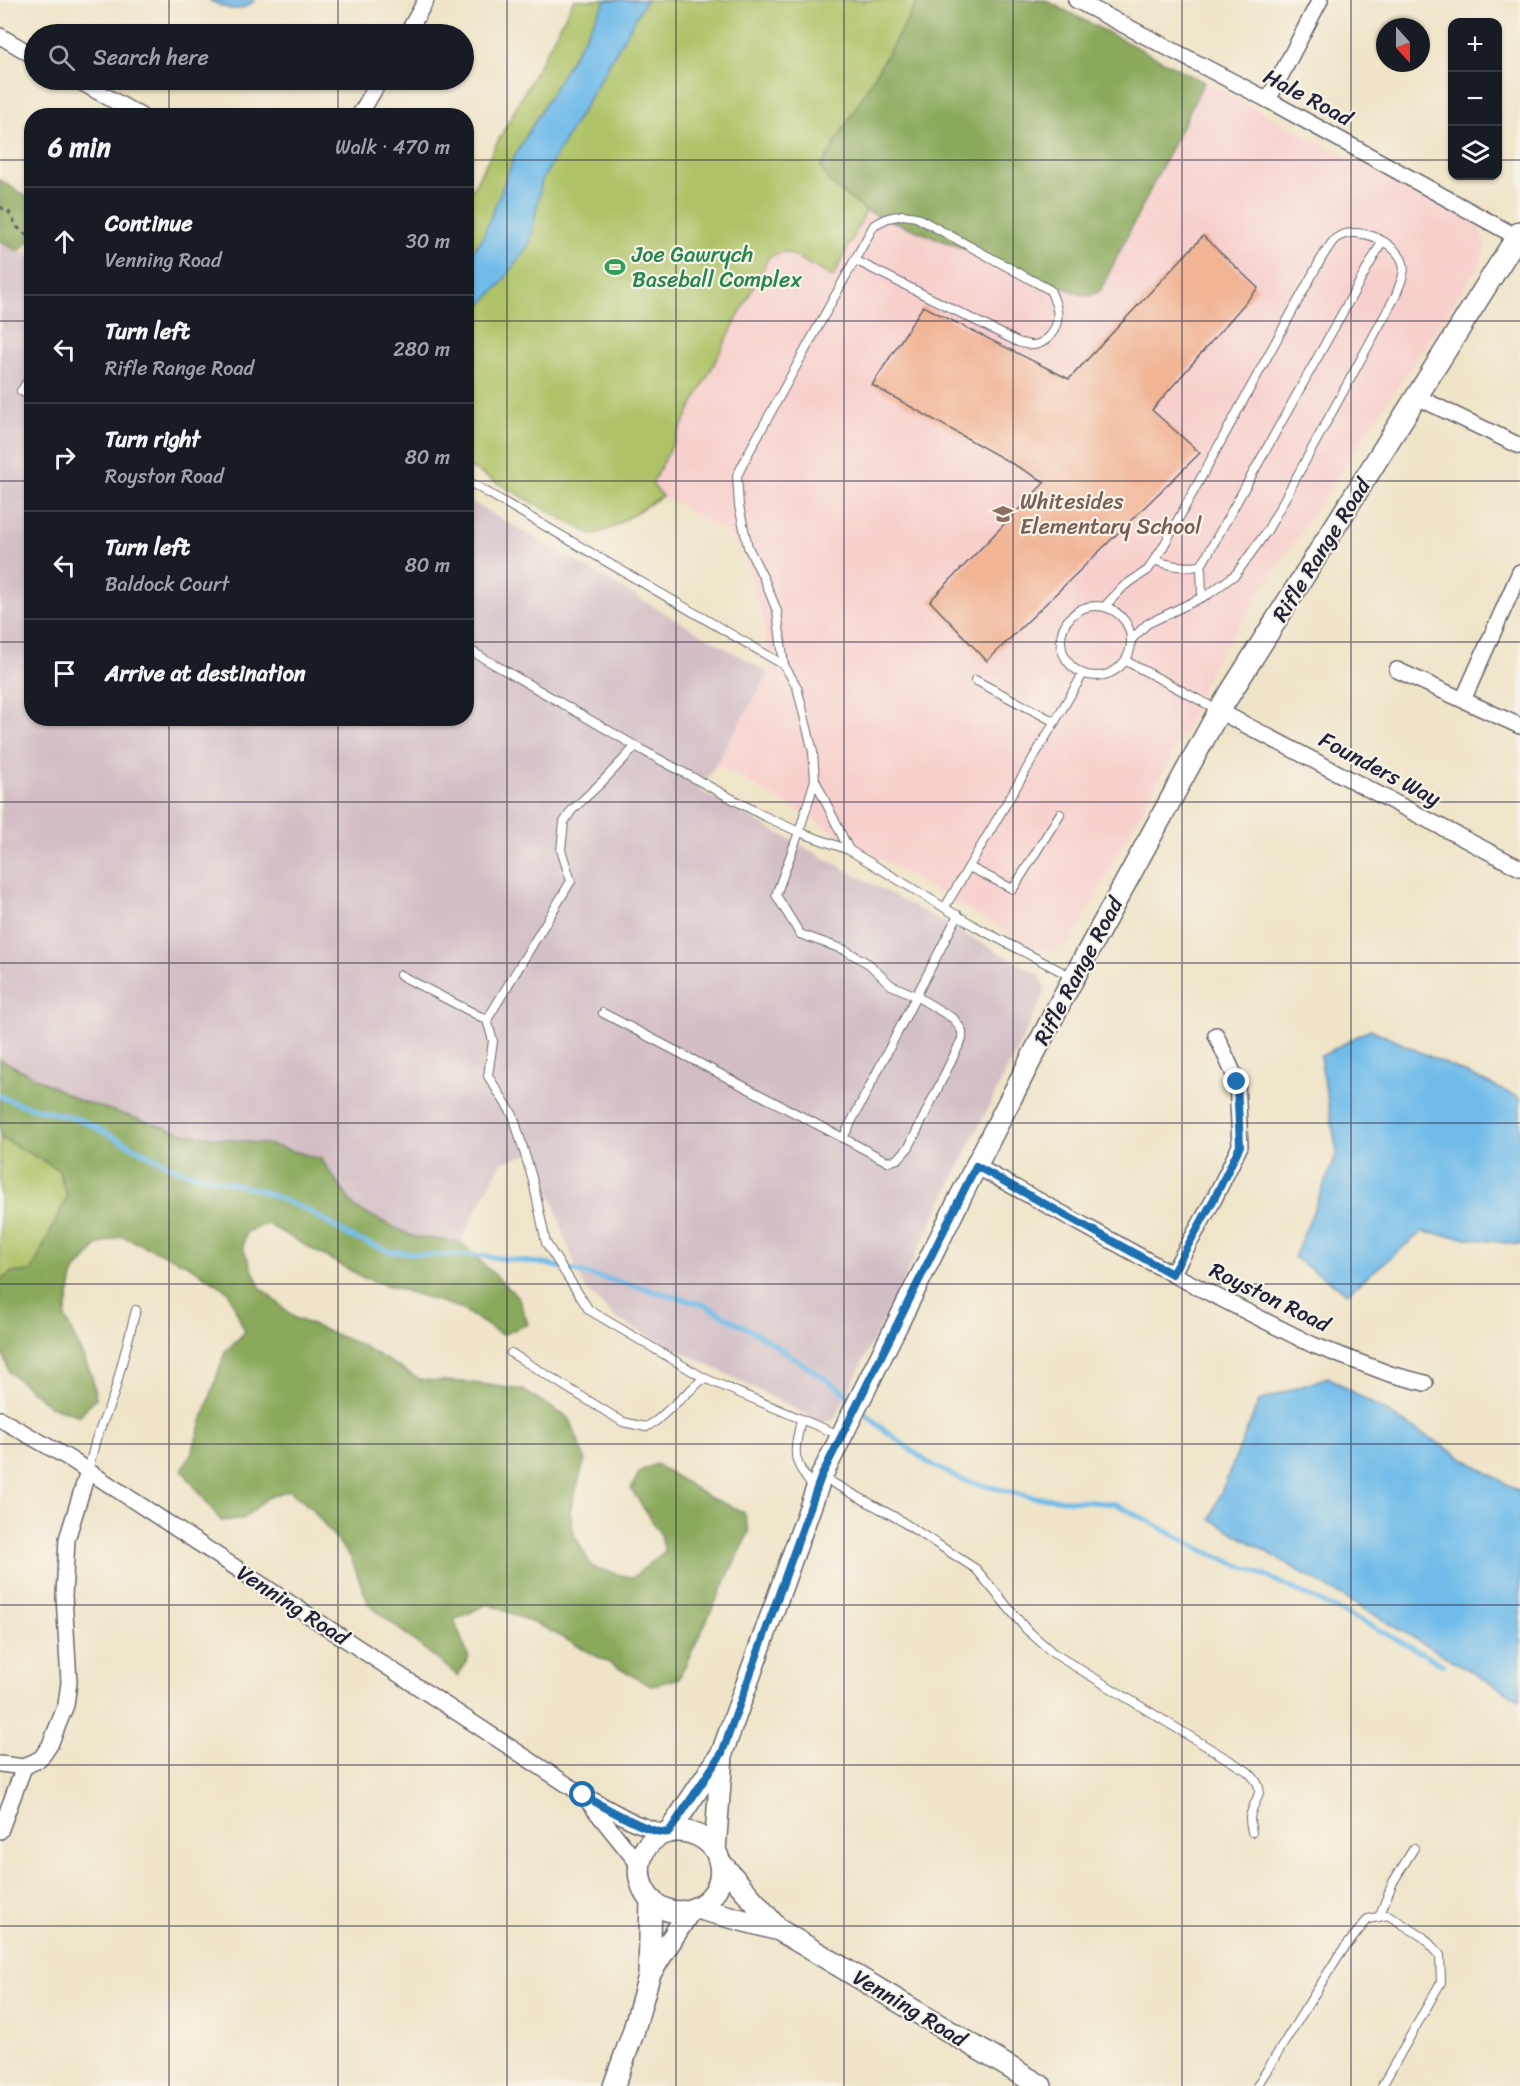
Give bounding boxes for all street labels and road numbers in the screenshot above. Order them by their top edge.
street label: Hale Road [1256,57,1361,138]
street label: Rifle Range Road [1261,469,1382,630]
street label: Founders Way [1312,720,1449,818]
street label: Rifle Range Road [1022,888,1134,1053]
street label: Royston Road [1203,1251,1338,1344]
street label: Venning Road [229,1554,359,1657]
street label: Venning Road [845,1958,976,2058]

